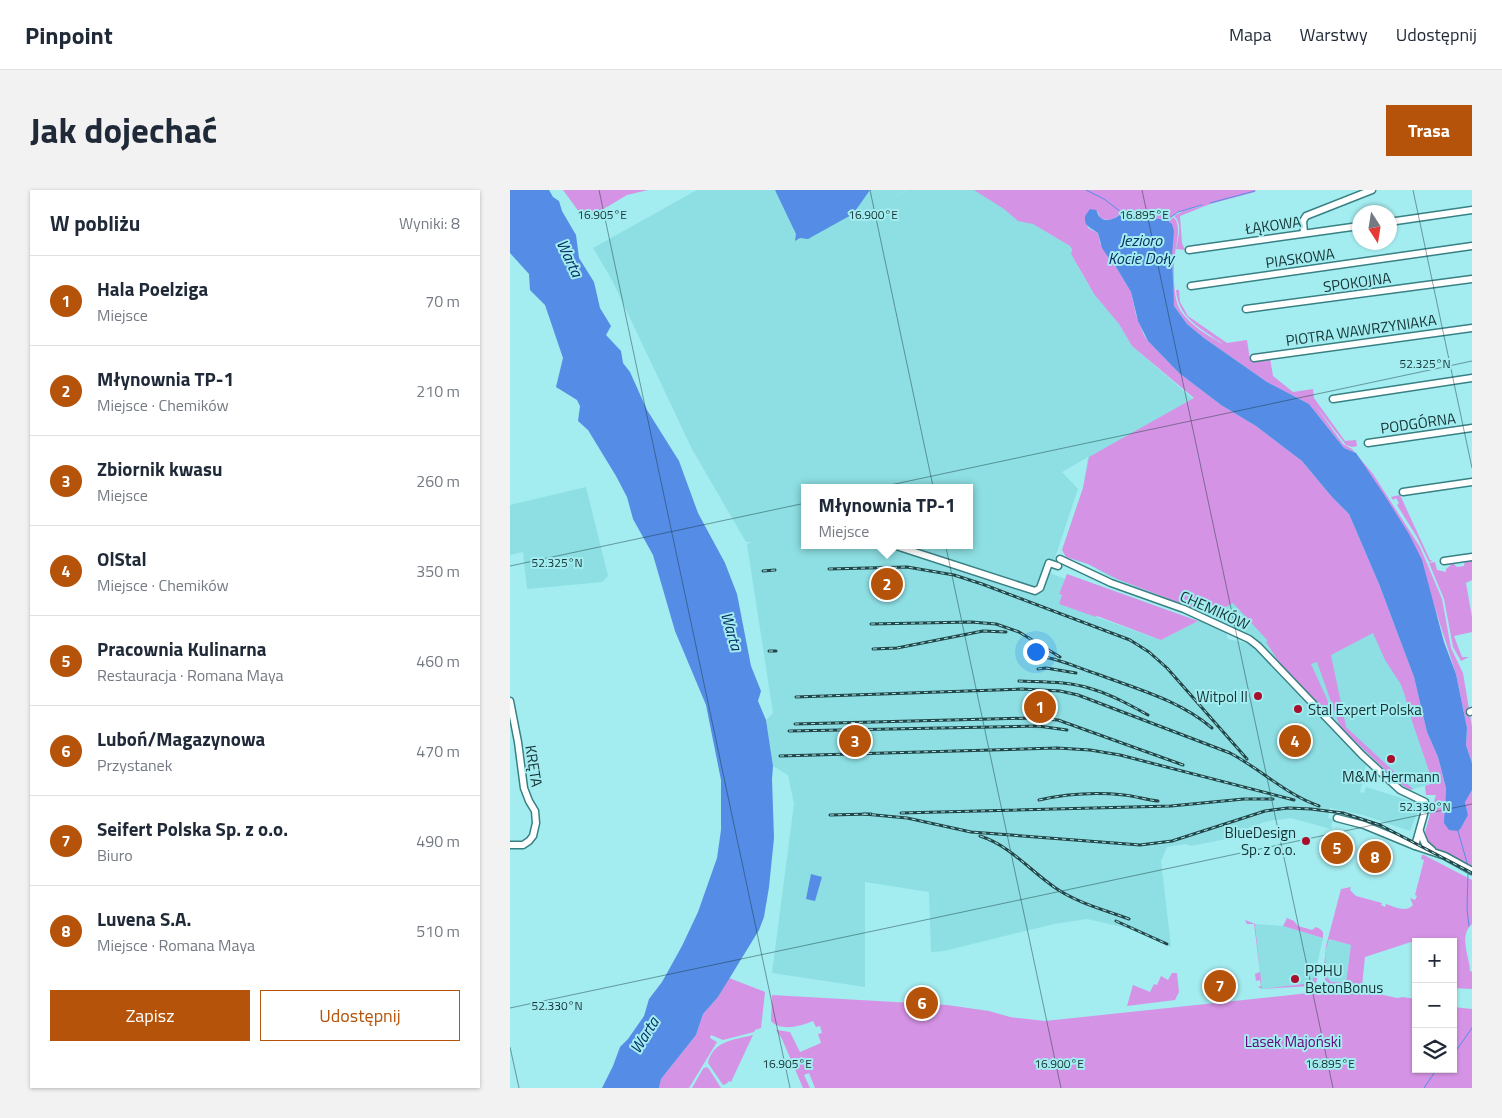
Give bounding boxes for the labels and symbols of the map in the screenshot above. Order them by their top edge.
text: 16.905°E [577,205,627,224]
text: 16.900°E [848,205,898,224]
text: 16.895°E [1119,205,1169,224]
north arrow [1352,205,1397,250]
street label: ŁĄKOWA [1243,210,1302,240]
water label: Jezioro Kocie Doły [1108,228,1176,270]
water label: Warta [551,235,590,282]
street label: PIASKOWA [1264,242,1336,274]
street label: SPOKOJNA [1322,266,1392,298]
street label: PIOTRA WAWRZYNIAKA [1284,308,1438,352]
text: 52.325°N [1399,354,1451,373]
street label: PODGÓRNA [1379,406,1457,440]
text: 52.325°N [531,553,583,572]
pin: 2 [871,565,903,603]
street label: CHEMIKÓW [1176,584,1254,636]
water label: Warta [715,609,749,654]
your location [1023,639,1049,665]
place label: Witpol II [1196,685,1248,708]
pin: 1 [1024,688,1056,726]
marker: Witpol II [1252,690,1264,702]
place label: Stal Expert Polska [1308,698,1422,721]
marker: Stal Expert Polska [1292,703,1304,715]
pin: 3 [839,722,871,760]
pin: 4 [1279,722,1311,760]
street label: KRĘTA [519,743,549,789]
marker: M&M Hermann [1385,753,1397,765]
place label: M&M Hermann [1342,765,1440,788]
text: 52.330°N [1399,797,1451,816]
place label: BlueDesign Sp. z o.o. [1224,821,1296,861]
pin: 5 [1321,829,1353,867]
marker: BlueDesign Sp. z o.o. [1300,835,1312,847]
pin: 8 [1359,838,1391,876]
place label: PPHU BetonBonus [1305,959,1383,999]
pin: 7 [1204,967,1236,1005]
marker: PPHU BetonBonus [1289,973,1301,985]
pin: 6 [906,984,938,1022]
text: 52.330°N [531,996,583,1015]
water label: Warta [623,1011,665,1058]
park label: Lasek Majoński [1245,1030,1341,1053]
text: 16.905°E [762,1054,812,1073]
text: 16.900°E [1034,1054,1084,1073]
text: 16.895°E [1305,1054,1355,1073]

